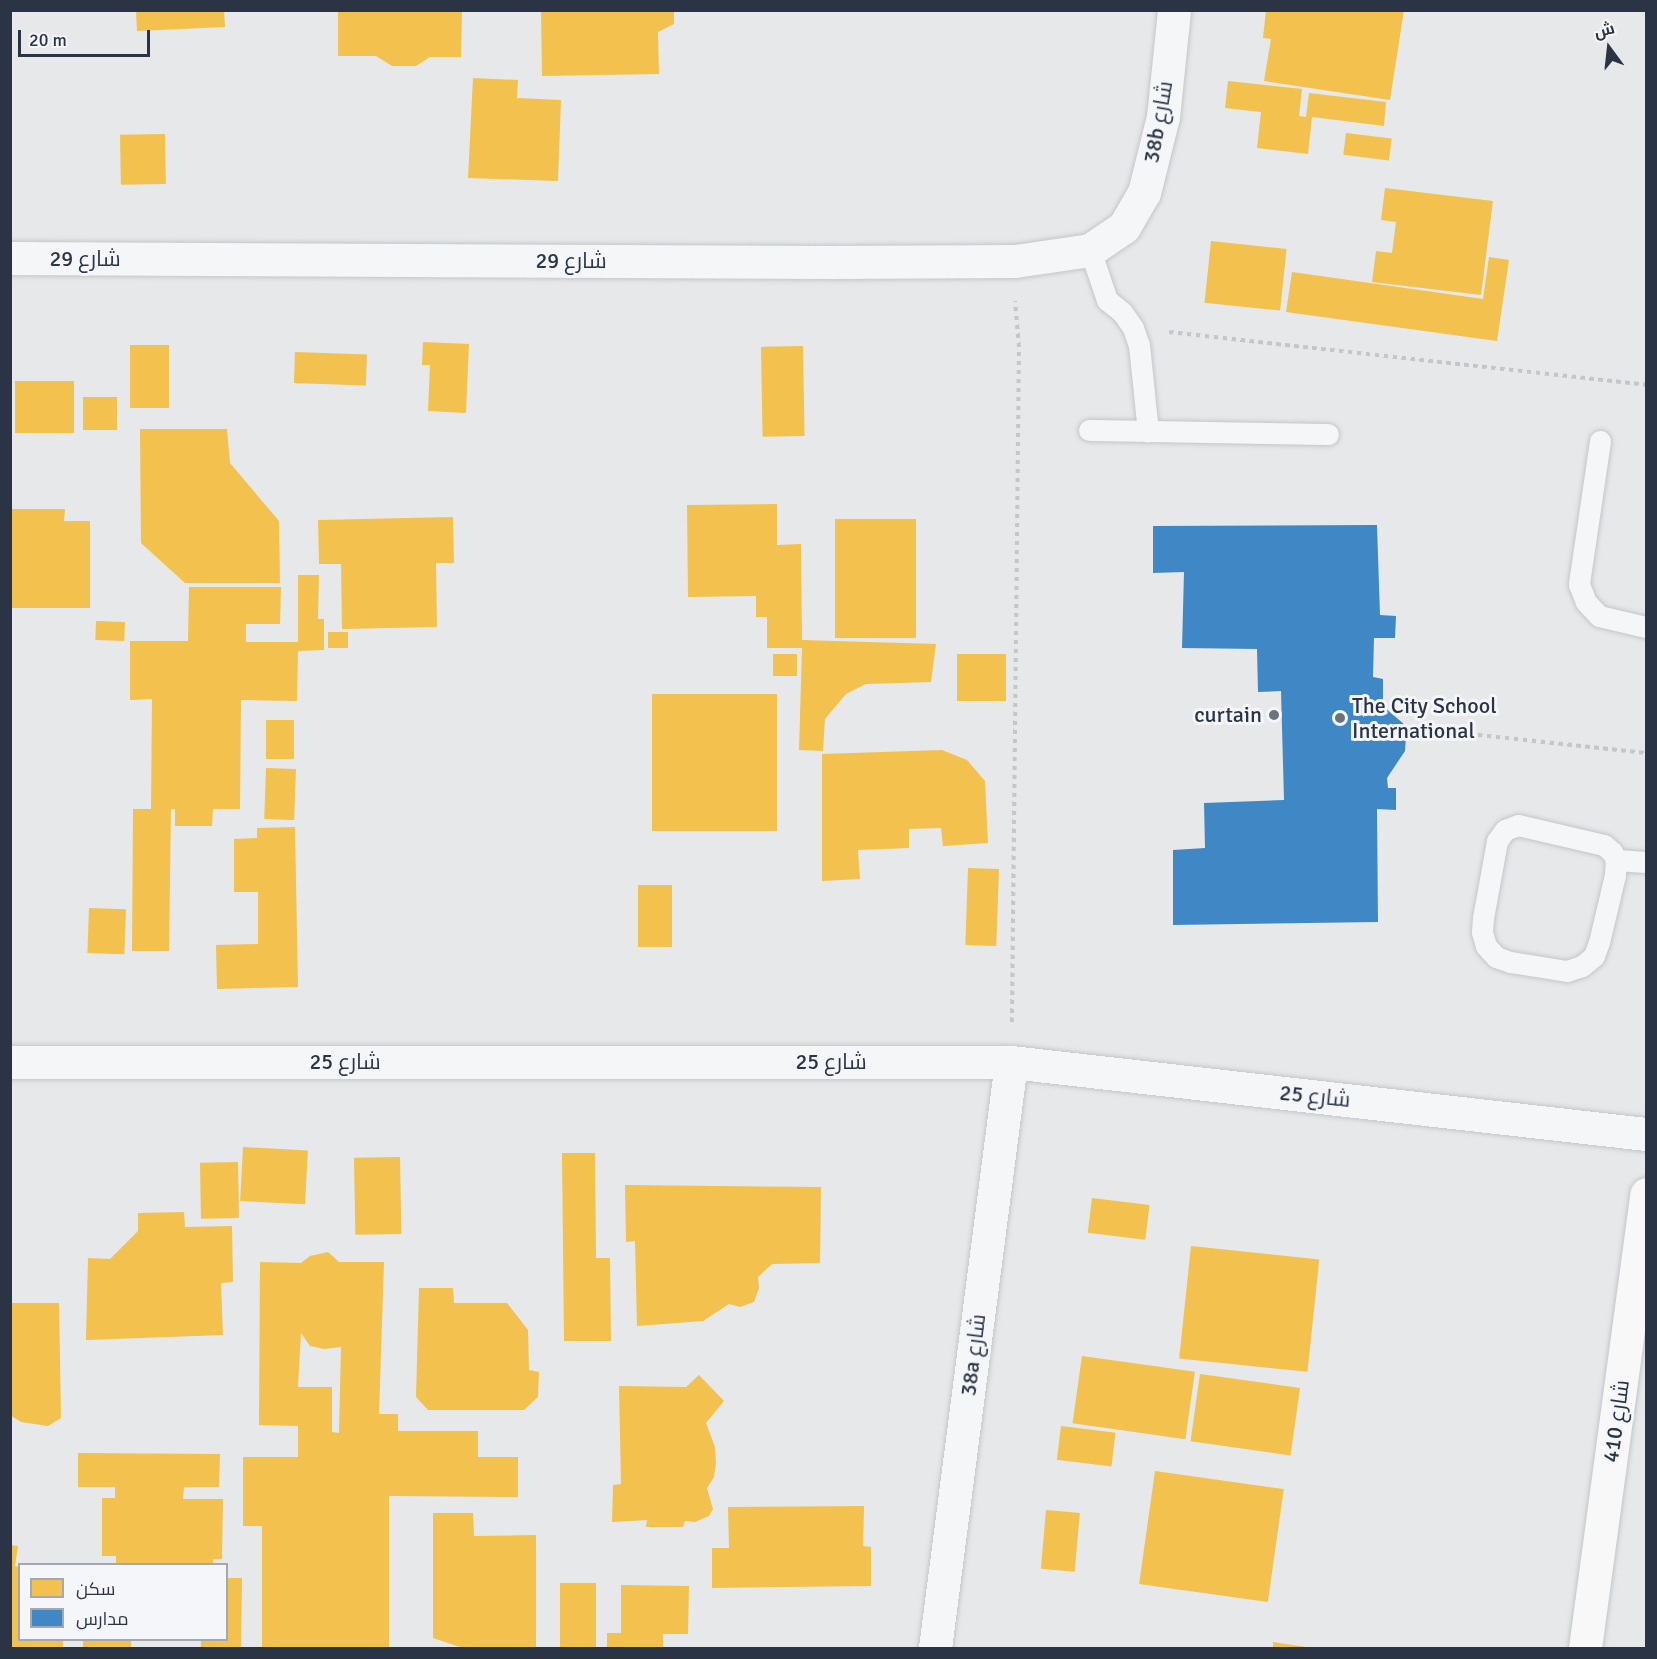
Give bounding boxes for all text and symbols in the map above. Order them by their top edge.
scale bar [21,18,153,56]
north arrow [1579,18,1639,78]
text: ش [1592,18,1617,43]
text: 20 m [29,29,67,51]
street label: 38b شارع [1138,79,1178,165]
street label: شارع 29 [49,246,121,272]
street label: شارع 29 [535,248,607,274]
place label: The City School International [1352,692,1497,744]
place label: curtain [1194,702,1262,728]
marker: curtain [1267,708,1281,722]
marker: The City School International [1333,711,1347,725]
street label: شارع 25 [309,1049,381,1075]
street label: شارع 25 [795,1049,867,1075]
street label: شارع 25 [1278,1079,1352,1113]
street label: 38a شارع [955,1313,991,1397]
street label: شارع 410 [1597,1378,1635,1464]
legend [18,1563,228,1641]
text: سكن [76,1578,115,1600]
text: مدارس [76,1608,129,1630]

